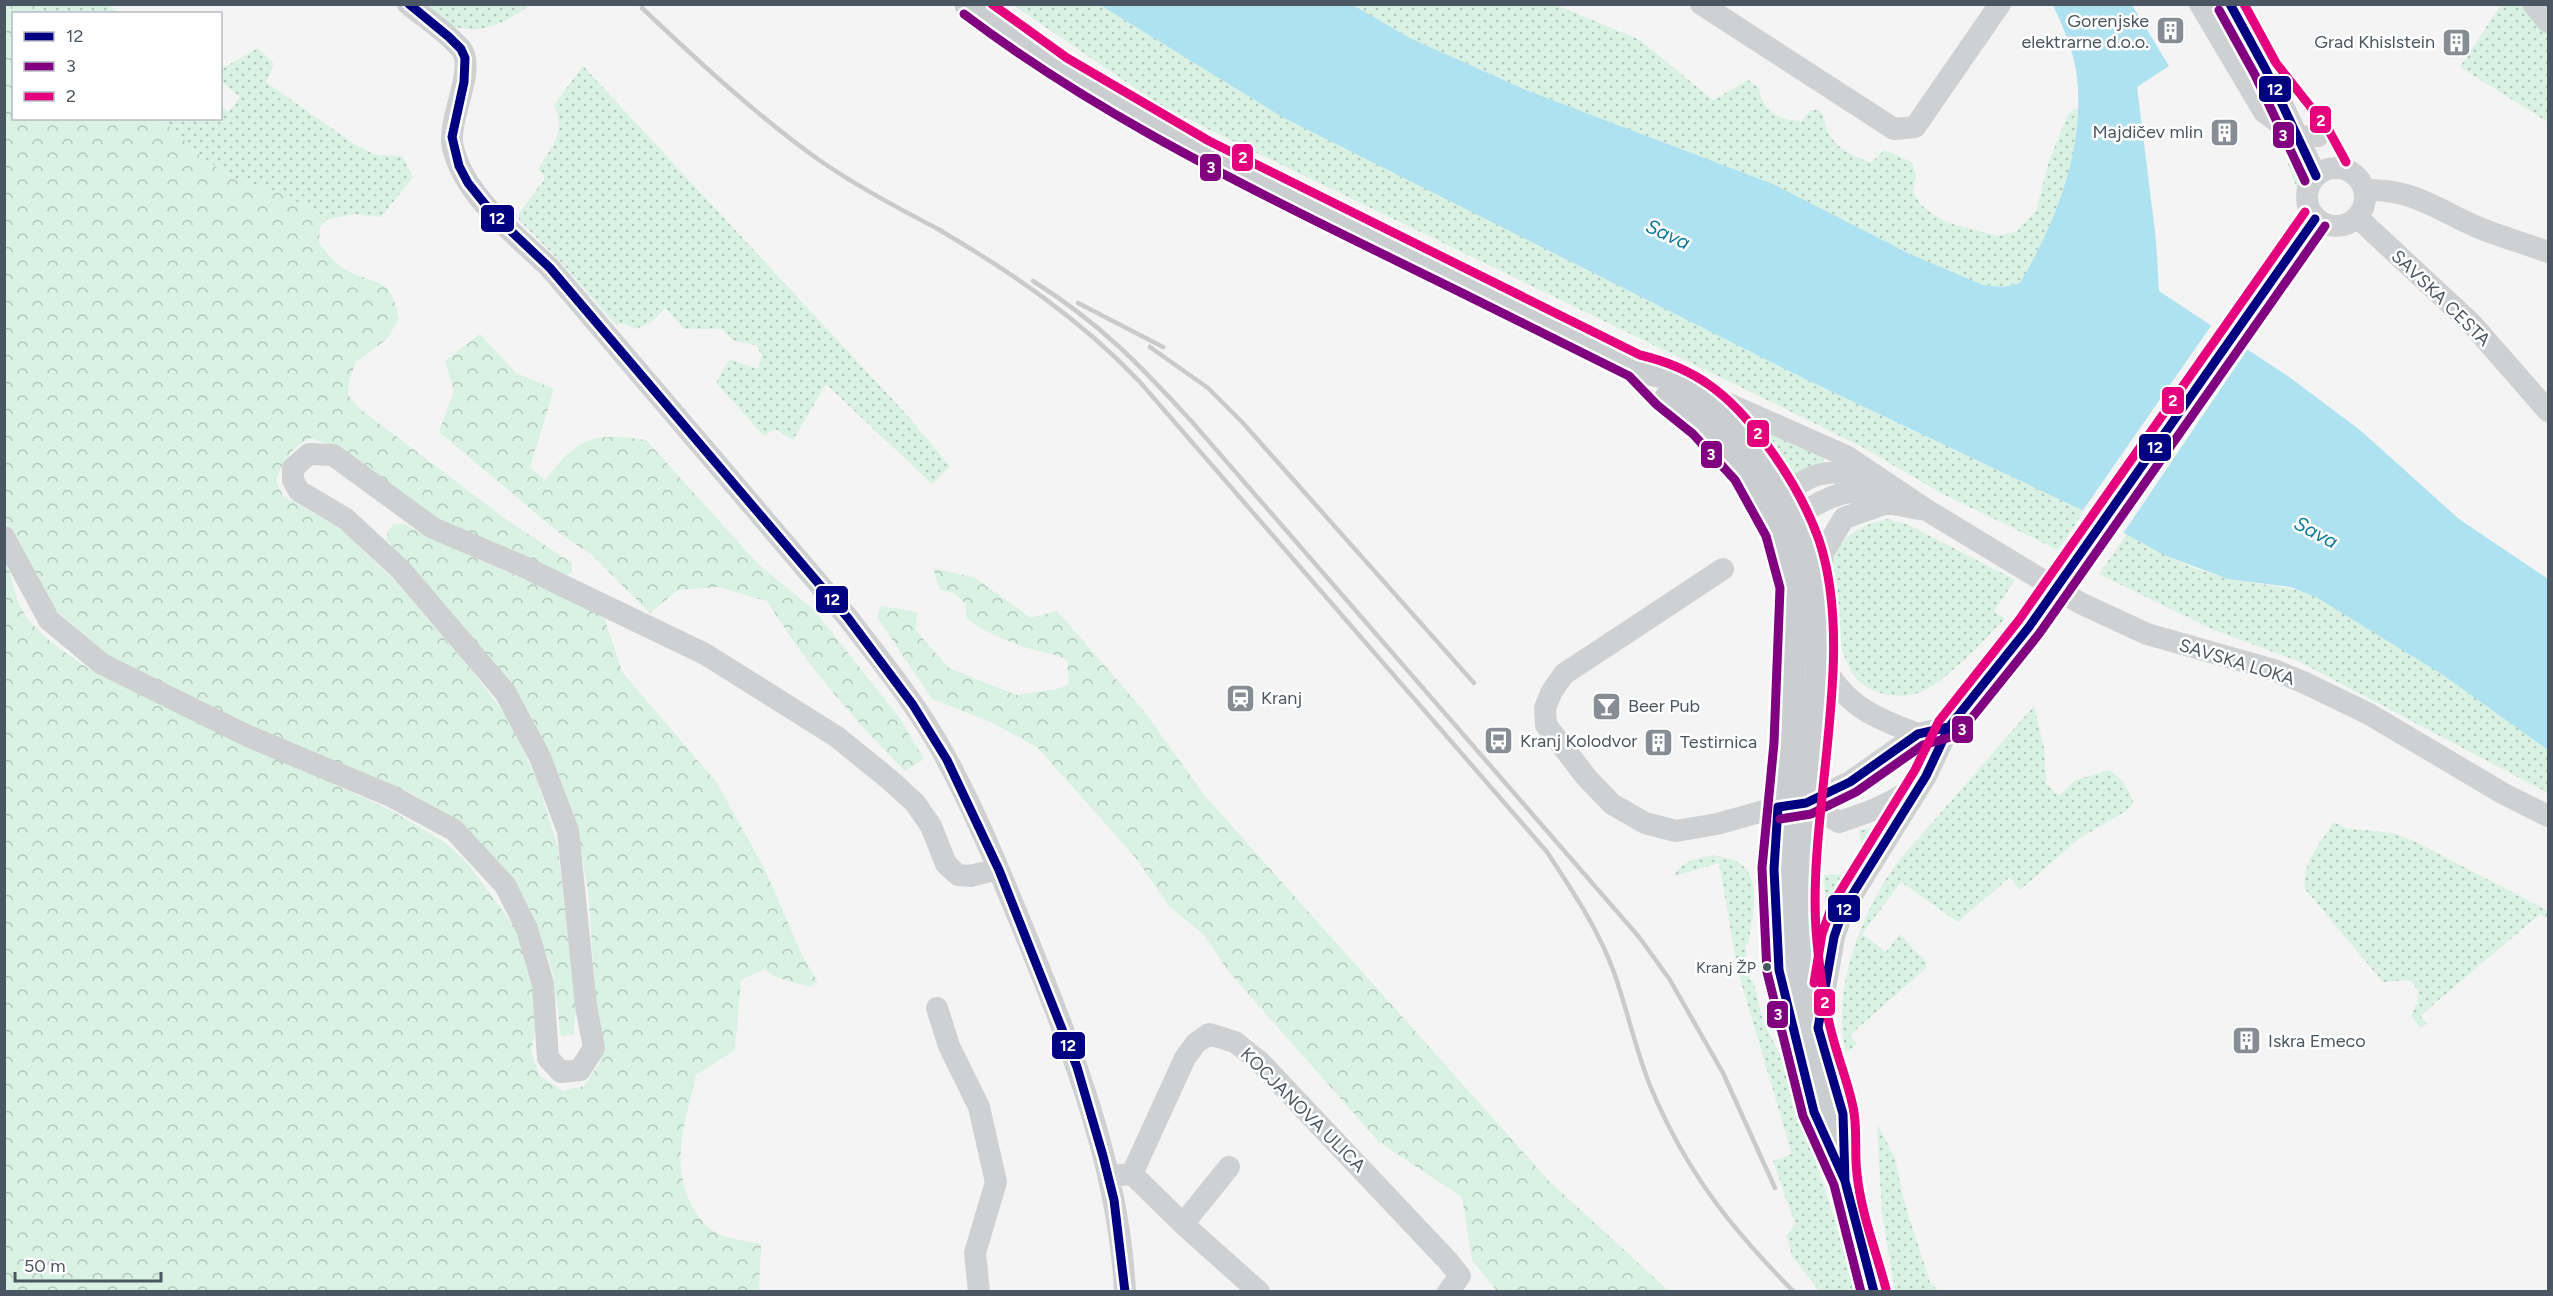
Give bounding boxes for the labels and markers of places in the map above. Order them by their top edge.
place label: Gorenjske elektrarne d.o.o. [2022,10,2149,53]
building icon: Gorenjske elektrarne d.o.o. [2154,15,2186,47]
building icon: Grad Khislstein [2440,26,2472,58]
place label: Grad Khislstein [2314,31,2435,53]
building icon: Majdičev mlin [2208,116,2240,148]
place label: Majdičev mlin [2092,121,2203,143]
station icon: Kranj [1224,682,1256,714]
place label: Kranj [1261,687,1302,709]
bar icon: Beer Pub [1591,690,1623,722]
place label: Beer Pub [1628,695,1700,717]
bus stop icon: Kranj Kolodvor [1483,725,1515,757]
building icon: Testirnica [1643,726,1675,758]
place label: Kranj Kolodvor [1520,730,1637,752]
place label: Testirnica [1680,731,1757,753]
place label: Kranj ŽP [1696,958,1756,977]
marker: Kranj ŽP [1761,961,1773,973]
building icon: Iskra Emeco [2231,1025,2263,1057]
place label: Iskra Emeco [2268,1030,2366,1052]

